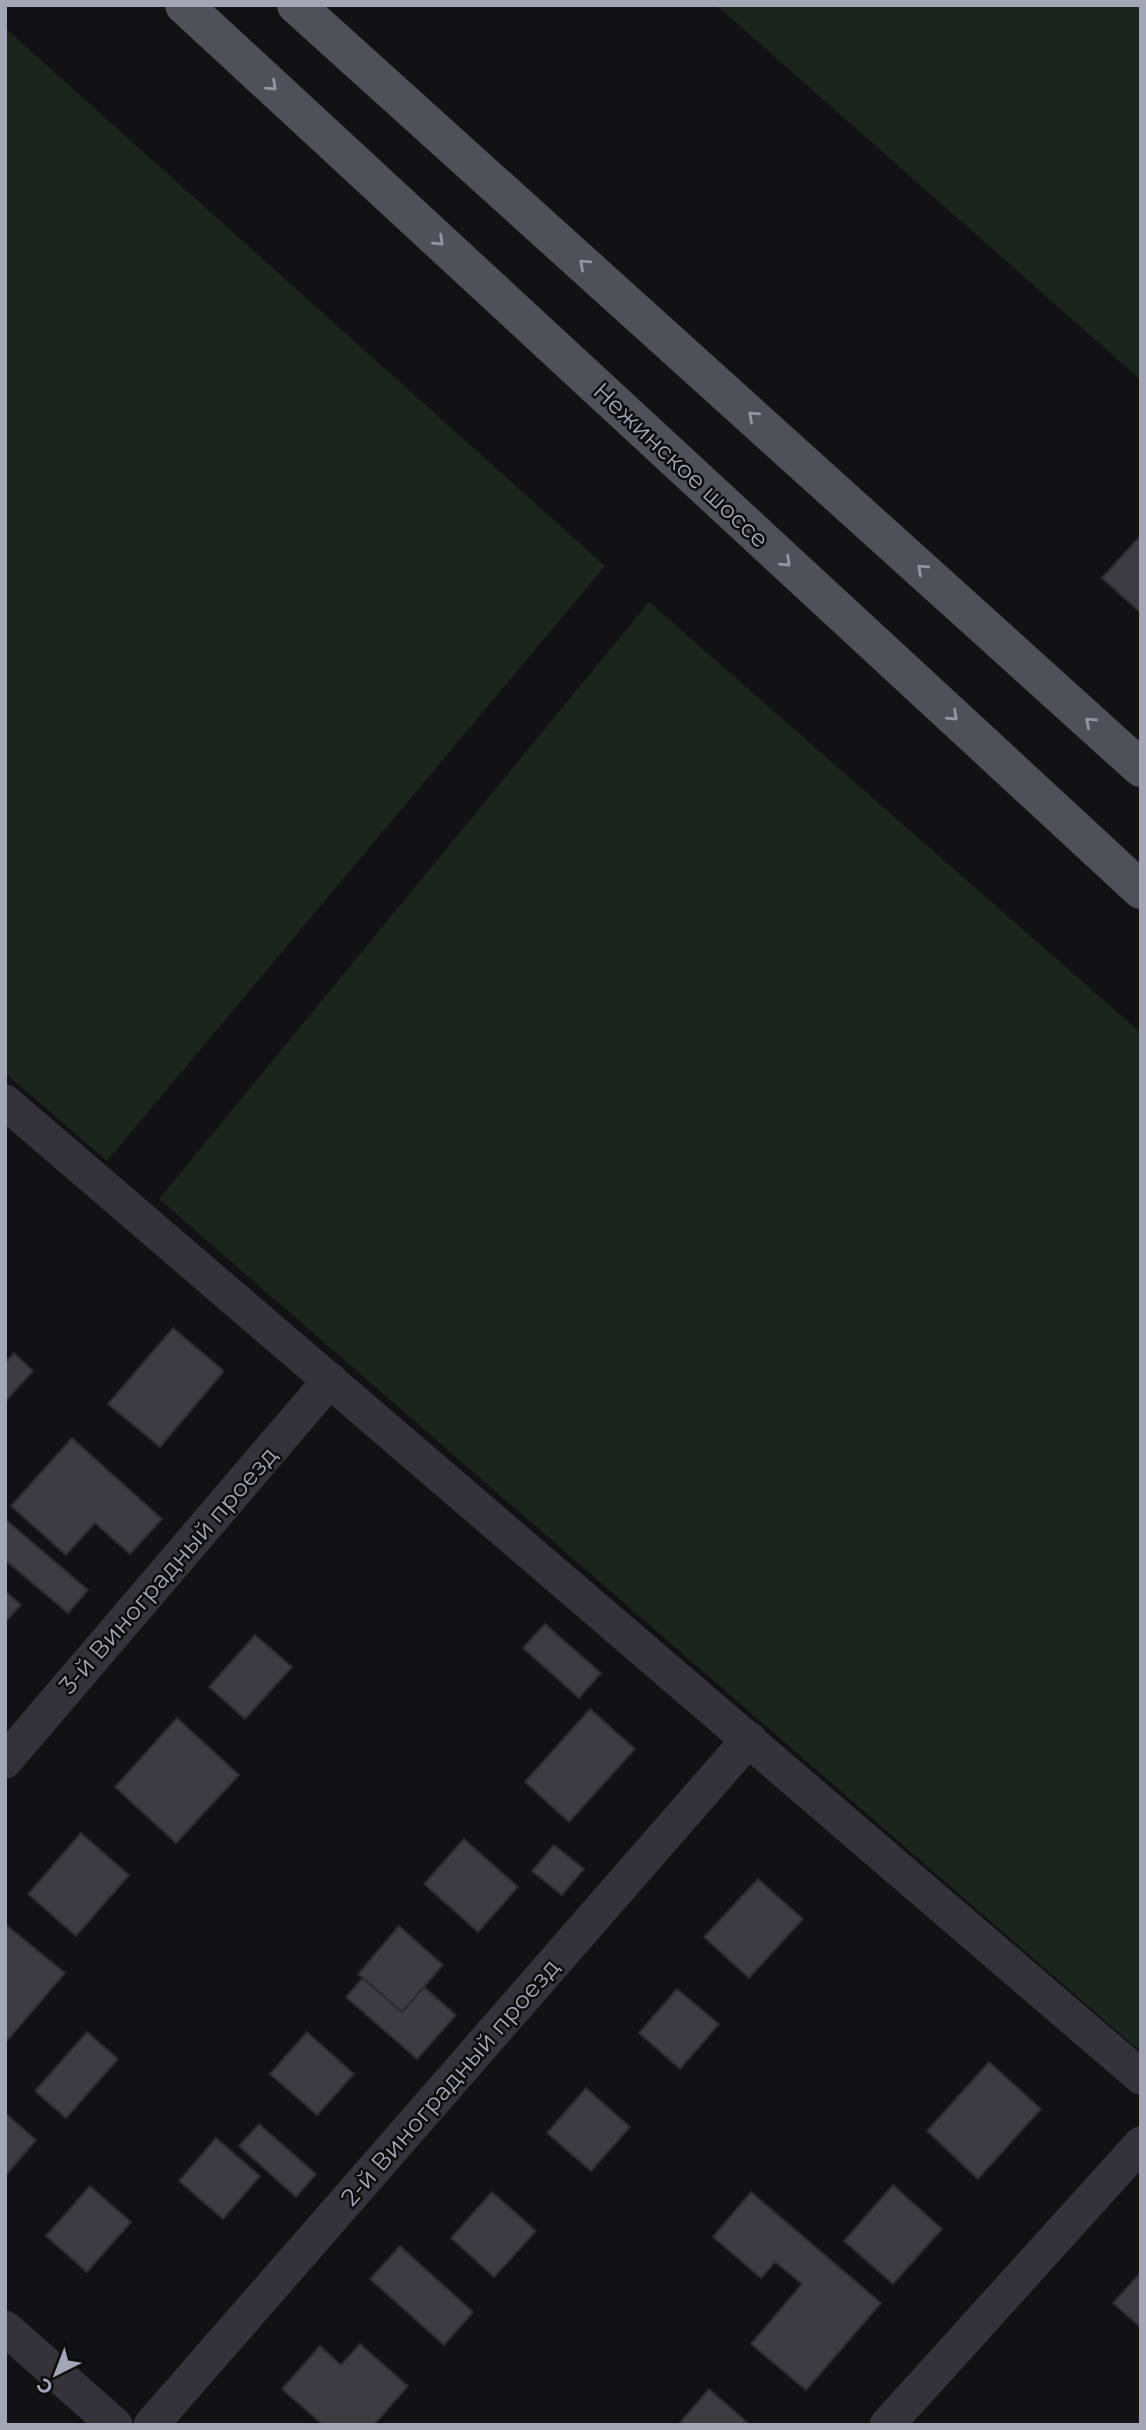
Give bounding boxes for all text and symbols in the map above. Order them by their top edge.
one-way arrow [264,78,277,90]
one-way arrow [431,232,444,245]
one-way arrow [579,260,592,272]
street label: Нежинское шоссе [587,376,775,554]
one-way arrow [748,412,761,424]
one-way arrow [778,553,791,566]
one-way arrow [917,565,930,577]
one-way arrow [945,708,958,720]
one-way arrow [1085,718,1098,730]
street label: 3-й Виноградный проезд [53,1441,283,1699]
street label: 2-й Виноградный проезд [335,1953,565,2211]
north arrow [21,2339,91,2409]
text: С [32,2373,58,2399]

